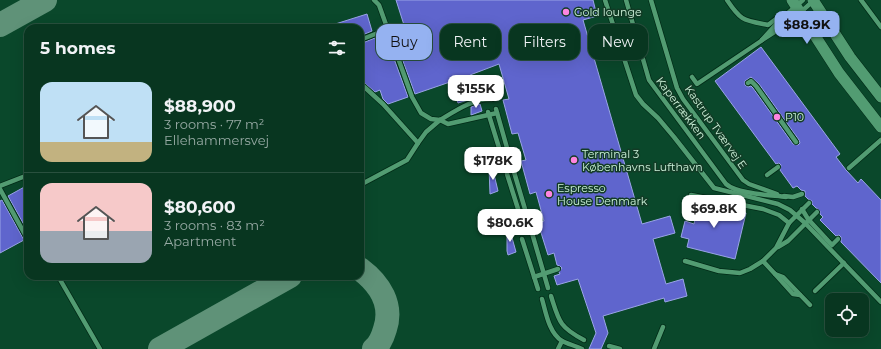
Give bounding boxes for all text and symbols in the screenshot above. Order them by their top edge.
place label: Gold lounge [574,5,642,19]
marker: Gold lounge [561,7,571,17]
pin: $88.9K [774,11,840,45]
text: $88.9K [784,16,830,32]
chip: Buy [376,24,432,60]
chip: Rent [440,24,501,60]
chip: Filters [509,24,580,60]
chip: New [588,24,648,60]
icon: filters [326,37,348,59]
text: 5 homes [40,38,116,58]
street label: Kaperrækken [653,74,709,142]
pin: $155K [448,75,504,109]
text: $155K [457,80,495,96]
street label: Kastrup Tværvej E [682,82,750,172]
text: $88,900 [164,96,236,116]
icon: home [72,98,120,146]
place label: P10 [785,110,804,124]
marker: P10 [772,112,782,122]
text: 3 rooms · 77 m² [164,116,264,132]
text: Ellehammersvej [164,132,269,148]
pin: $178K [465,147,521,181]
place label: Terminal 3 Københavns Lufthavn [582,147,703,174]
text: $178K [473,152,513,168]
marker: Terminal 3 Københavns Lufthavn [569,155,579,165]
place label: Espresso House Denmark [557,181,648,208]
marker: Espresso House Denmark [544,189,554,199]
pin: $69.8K [681,195,747,229]
text: $80,600 [164,197,236,217]
icon: home [72,199,120,247]
text: $69.8K [691,200,737,216]
pin: $80.6K [477,209,543,243]
text: $80.6K [487,214,533,230]
text: 3 rooms · 83 m² [164,217,265,233]
text: Apartment [164,233,236,249]
map controls [825,293,869,337]
button: locate [825,293,869,337]

